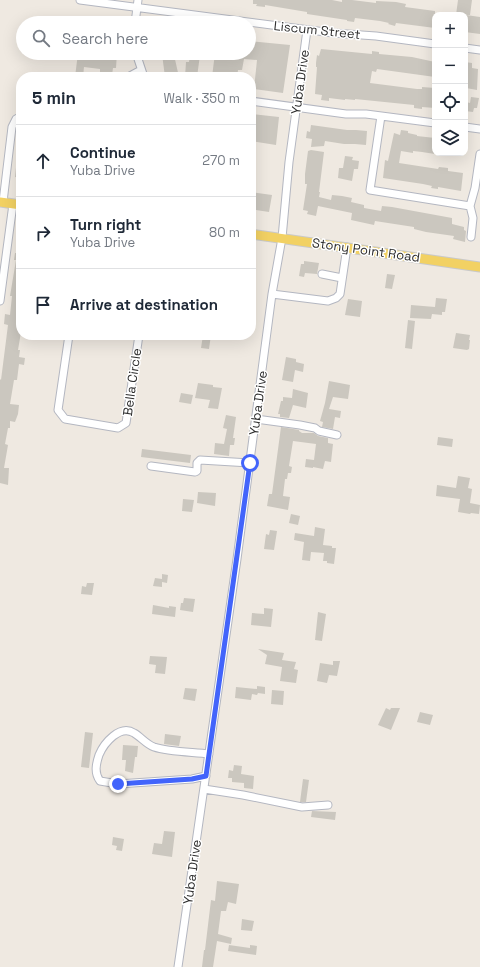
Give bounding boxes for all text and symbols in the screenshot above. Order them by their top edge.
map controls [432,12,468,156]
button: + [432,12,468,48]
search box [16,16,256,60]
street label: Liscum Street [273,17,361,43]
icon: search [30,27,52,49]
text: Search here [62,29,148,48]
button: − [432,48,468,84]
street label: Yuba Drive [287,49,313,115]
button: locate [432,84,468,120]
text: 5 min [32,87,76,109]
text: Walk · 350 m [163,90,240,107]
button: layers [432,120,468,156]
text: Continue [70,143,136,162]
icon: ahead [32,150,54,172]
text: 270 m [202,152,240,169]
text: Yuba Drive [70,162,135,179]
text: Turn right [70,215,141,234]
icon: right [32,222,54,244]
text: 80 m [209,224,240,241]
text: Yuba Drive [70,234,135,251]
street label: Stony Point Road [311,234,421,266]
icon: arrive [32,294,54,316]
text: Arrive at destination [70,295,218,314]
street label: Bella Circle [119,347,145,417]
street label: Yuba Drive [245,370,271,436]
route start [241,454,259,472]
route end [109,775,127,793]
street label: Yuba Drive [179,839,205,905]

